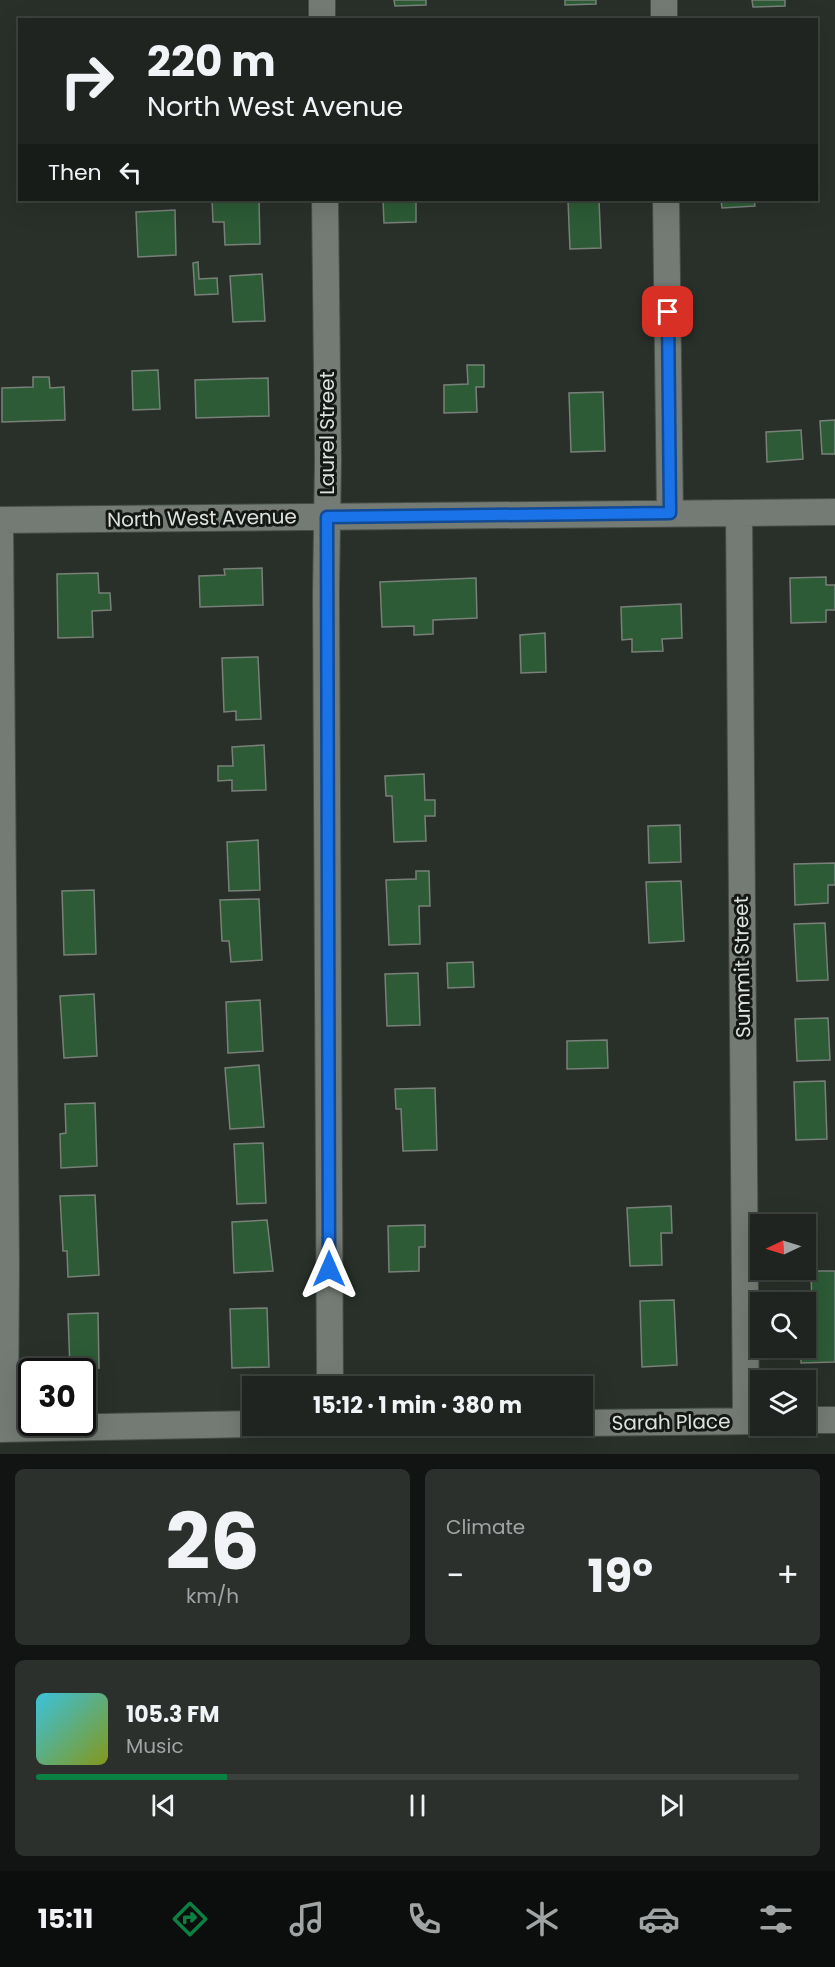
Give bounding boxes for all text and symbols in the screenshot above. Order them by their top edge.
text: 220 m [147,32,276,91]
icon: right [48,42,126,120]
text: North West Avenue [147,88,403,125]
icon: left [114,156,147,189]
text: Then [48,157,102,188]
pin [642,286,693,337]
icon: arrive [651,295,684,328]
street label: Laurel Street [313,371,341,495]
street label: North West Avenue [107,502,297,534]
street label: Summit Street [727,896,757,1038]
north arrow [750,1214,816,1280]
map controls [750,1214,816,1436]
position arrow [297,1237,361,1301]
button: search [750,1292,816,1358]
speed limit sign: 30 [18,1358,96,1436]
button: layers [750,1370,816,1436]
text: 15:12 · 1 min · 380 m [313,1390,522,1421]
street label: Sarah Place [611,1407,731,1437]
text: 26 [165,1487,260,1596]
text: Climate [446,1513,525,1541]
text: 19° [588,1545,653,1608]
text: − [446,1552,464,1599]
text: + [776,1552,799,1599]
text: km/h [186,1582,239,1610]
text: 105.3 FM [126,1699,219,1730]
text: Music [126,1732,184,1760]
icon: previous [147,1789,180,1822]
icon: pause [401,1789,434,1822]
icon: next [655,1789,688,1822]
icon: directions [169,1898,211,1940]
icon: music [286,1898,328,1940]
icon: phone [403,1898,445,1940]
icon: climate [521,1898,563,1940]
icon: car [638,1898,680,1940]
icon: filters [755,1898,797,1940]
text: 15:11 [38,1900,93,1937]

